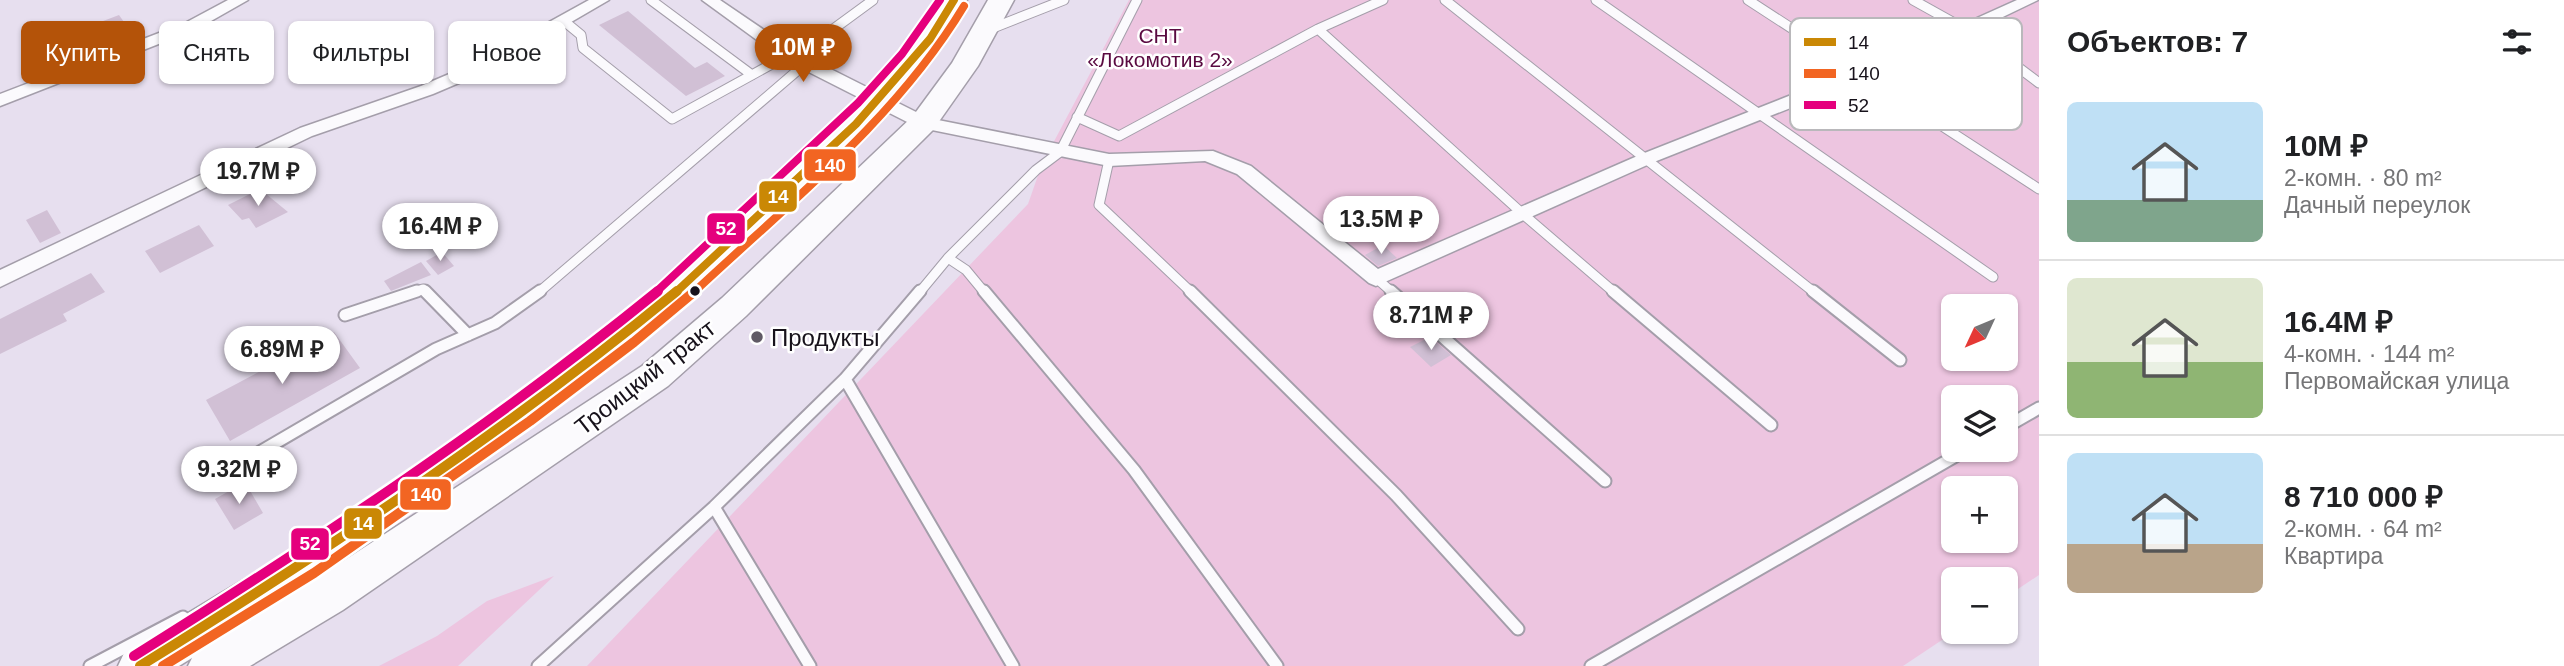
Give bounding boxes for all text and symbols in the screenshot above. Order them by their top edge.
legend [1790,18,2022,130]
chip: Купить [21,21,145,84]
chip: Снять [159,21,274,84]
chip: Фильтры [288,21,434,84]
chip: Новое [448,21,566,84]
icon: filters [2498,23,2536,61]
pin: 10M ₽ [754,24,852,84]
park label: СНТ «Локомотив 2» [1087,24,1233,71]
text: Объектов: 7 [2067,25,2248,58]
text: 14 [1848,32,1870,53]
text: 10M ₽ [771,34,835,60]
text: 140 [1848,63,1880,84]
text: 52 [1848,95,1869,116]
text: 10M ₽ [2284,129,2368,162]
icon: home [2123,130,2207,214]
pin: 19.7M ₽ [193,148,323,208]
line badge: 140 [803,148,857,182]
text: 140 [814,155,846,176]
text: 19.7M ₽ [216,158,300,184]
text: 2-комн. · 80 m² [2284,165,2442,191]
line badge: 14 [758,180,798,213]
text: 14 [767,186,789,207]
text: Дачный переулок [2284,192,2470,218]
pin: 13.5M ₽ [1316,196,1446,256]
pin: 16.4M ₽ [375,204,505,263]
text: 13.5M ₽ [1339,206,1423,232]
line badge: 52 [706,212,746,245]
text: 16.4M ₽ [398,213,482,239]
text: 52 [715,218,737,239]
unlabelled marker [688,284,702,298]
pin: 8.71M ₽ [1366,292,1496,352]
north arrow [1941,294,2018,371]
map controls [1941,294,2018,644]
text: 8.71M ₽ [1389,302,1473,328]
text: 16.4M ₽ [2284,305,2393,338]
icon: home [2123,306,2207,390]
street label: Троицкий тракт [569,314,721,440]
place label: Продукты [771,324,879,351]
pin: 6.89M ₽ [217,326,347,386]
marker: Продукты [749,329,765,345]
text: 6.89M ₽ [240,336,324,362]
text: 4-комн. · 144 m² [2284,341,2455,367]
text: Первомайская улица [2284,368,2509,394]
button: layers [1941,385,2018,462]
pin: 9.32M ₽ [174,447,304,506]
text: 9.32M ₽ [197,456,281,482]
button: + [1941,476,2018,553]
line badge: 140 [399,478,452,511]
text: 8 710 000 ₽ [2284,480,2443,513]
icon: home [2123,481,2207,565]
text: 140 [410,484,442,505]
line badge: 14 [343,507,383,540]
text: 14 [352,513,374,534]
text: 2-комн. · 64 m² [2284,516,2442,542]
line badge: 52 [290,527,330,561]
text: 52 [299,533,321,554]
text: Квартира [2284,543,2383,569]
button: − [1941,567,2018,644]

